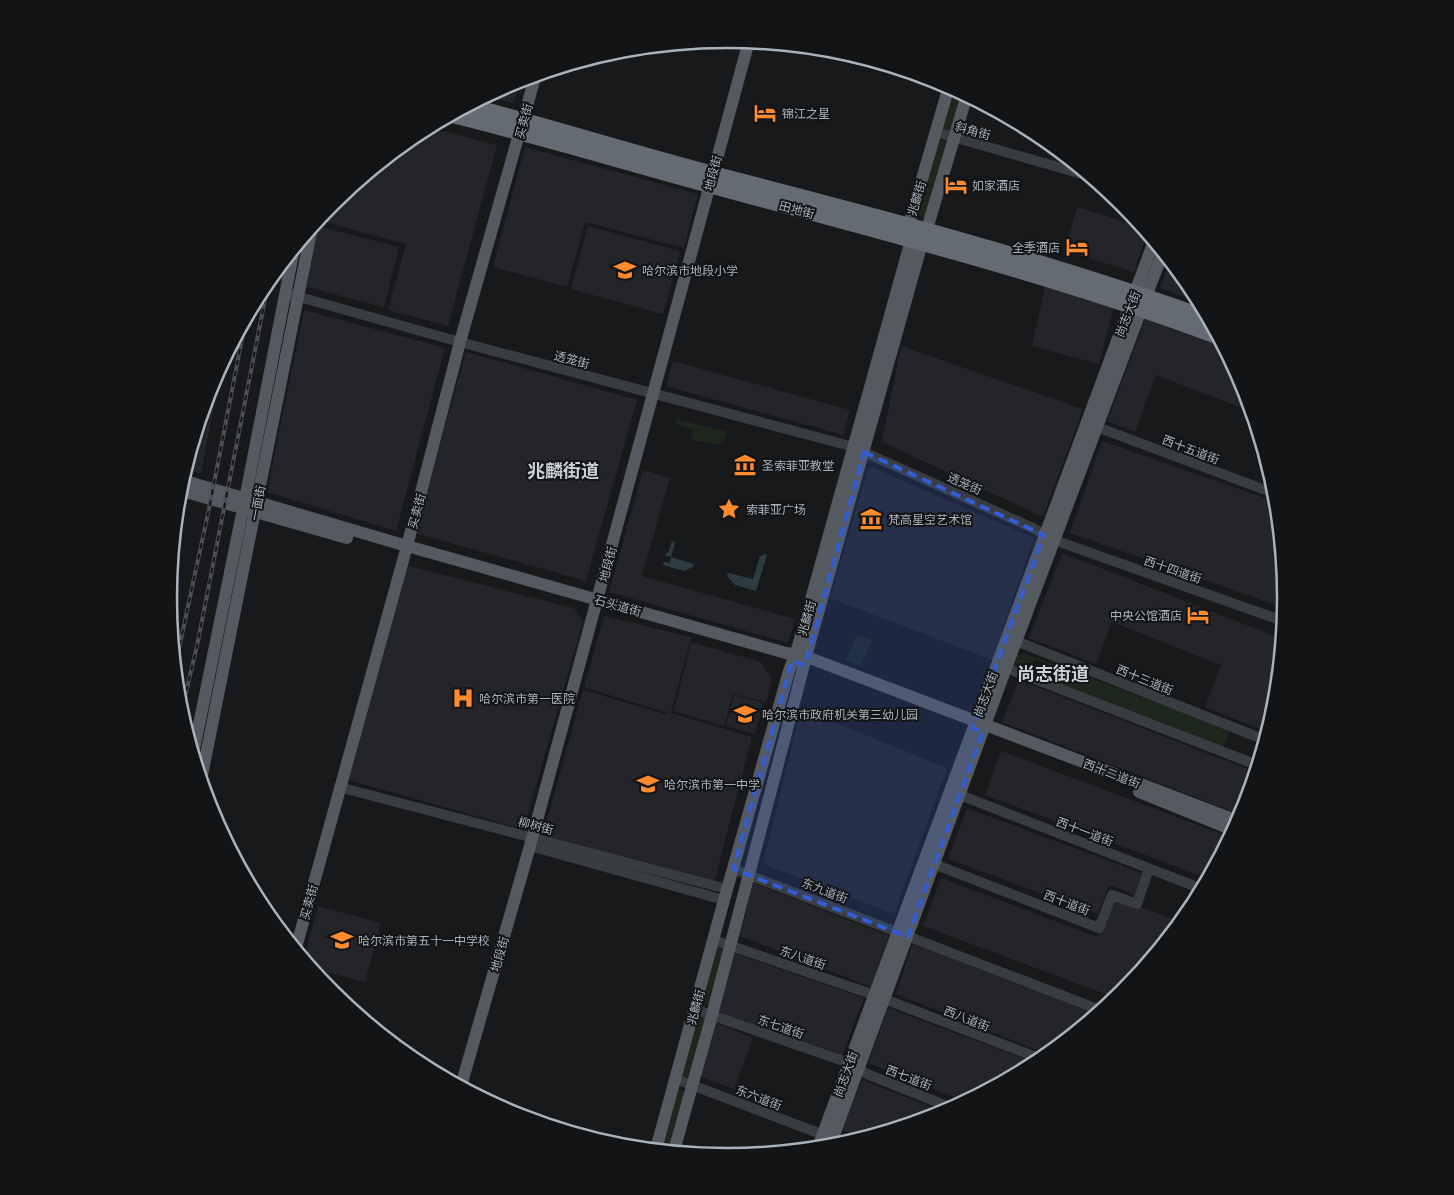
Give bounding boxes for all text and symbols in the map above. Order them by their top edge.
hotel icon: 锦江之星 [752,100,778,126]
street label: 买卖街 [512,102,534,140]
place label: 锦江之星 [782,106,830,120]
street label: 斜角街 [954,118,992,142]
street label: 地段街 [701,154,723,192]
hotel icon: 如家酒店 [943,172,969,198]
place label: 如家酒店 [972,178,1020,192]
street label: 兆麟街 [904,179,928,217]
street label: 田地街 [778,198,816,220]
hotel icon: 全季酒店 [1064,234,1090,260]
place label: 全季酒店 [1012,240,1060,254]
school or university icon: 哈尔滨市地段小学 [612,257,638,283]
place label: 哈尔滨市地段小学 [642,263,738,277]
street label: 尚志大街 [1112,289,1142,339]
street label: 透笼街 [553,348,591,370]
street label: 西十五道街 [1160,432,1222,466]
museum icon: 圣索菲亚教堂 [732,452,758,478]
place label: 圣索菲亚教堂 [762,458,834,472]
district label: 兆麟街道 [527,459,599,481]
street label: 透笼街 [946,469,984,497]
street label: 一面街 [247,484,267,522]
street label: 买卖街 [405,492,427,530]
place icon: 索菲亚广场 [716,496,742,522]
place label: 索菲亚广场 [746,502,806,516]
museum icon: 梵高星空艺术馆 [858,506,884,532]
place label: 梵高星空艺术馆 [888,512,972,526]
street label: 地段街 [596,545,618,583]
street label: 西十四道街 [1142,553,1204,585]
street label: 石头道街 [593,592,643,618]
street label: 兆麟街 [794,599,818,637]
hotel icon: 中央公馆酒店 [1185,602,1211,628]
place label: 中央公馆酒店 [1110,608,1182,622]
street label: 西十三道街 [1115,661,1175,697]
district label: 尚志街道 [1017,662,1089,684]
street label: 尚志大街 [970,669,1000,719]
hospital icon: 哈尔滨市第一医院 [450,685,476,711]
place label: 哈尔滨市第一医院 [479,691,575,705]
school or university icon: 哈尔滨市政府机关第三幼儿园 [732,701,758,727]
place label: 哈尔滨市政府机关第三幼儿园 [762,707,918,721]
street label: 西十二道街 [1081,756,1143,790]
school or university icon: 哈尔滨市第一中学 [635,771,661,797]
place label: 哈尔滨市第一中学 [664,777,760,791]
street label: 柳树街 [517,814,555,836]
street label: 西十一道街 [1054,814,1116,848]
street label: 东九道街 [800,875,850,905]
street label: 买卖街 [297,883,319,921]
street label: 西十道街 [1042,887,1092,917]
school or university icon: 哈尔滨市第五十一中学校 [329,927,355,953]
place label: 哈尔滨市第五十一中学校 [358,933,490,947]
street label: 地段街 [487,935,511,973]
street label: 东八道街 [778,943,828,971]
street label: 兆麟街 [684,988,706,1026]
street label: 西八道街 [942,1003,992,1033]
street label: 东七道街 [756,1012,806,1040]
street label: 尚志大街 [830,1049,860,1099]
street label: 西七道街 [884,1062,934,1092]
street label: 东六道街 [734,1082,784,1112]

